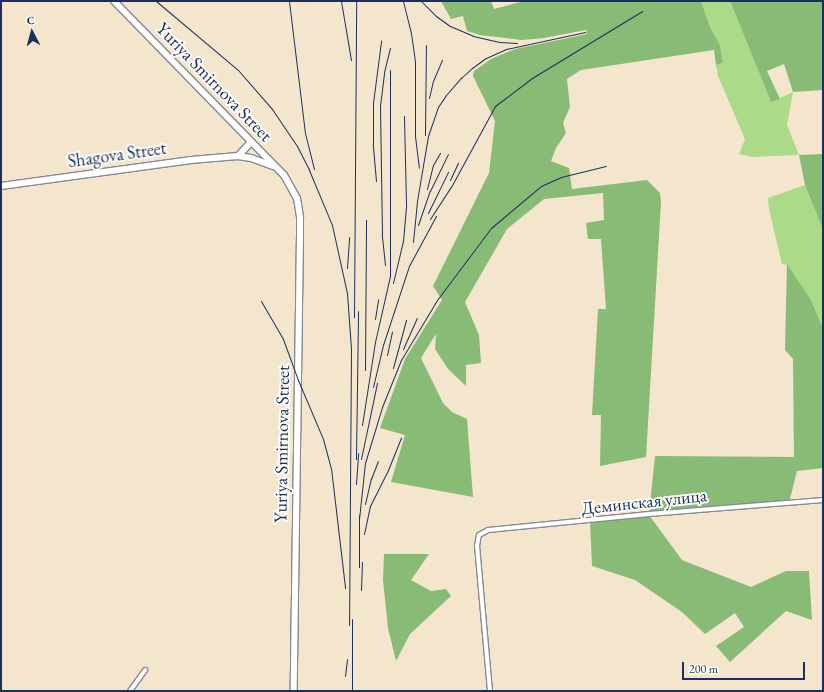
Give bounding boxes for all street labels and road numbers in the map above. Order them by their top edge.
street label: Yuriya Smirnova Street [151,18,277,146]
street label: Shagova Street [66,137,168,173]
street label: Yuriya Smirnova Street [270,365,294,523]
street label: Деминская улица [580,485,708,519]

